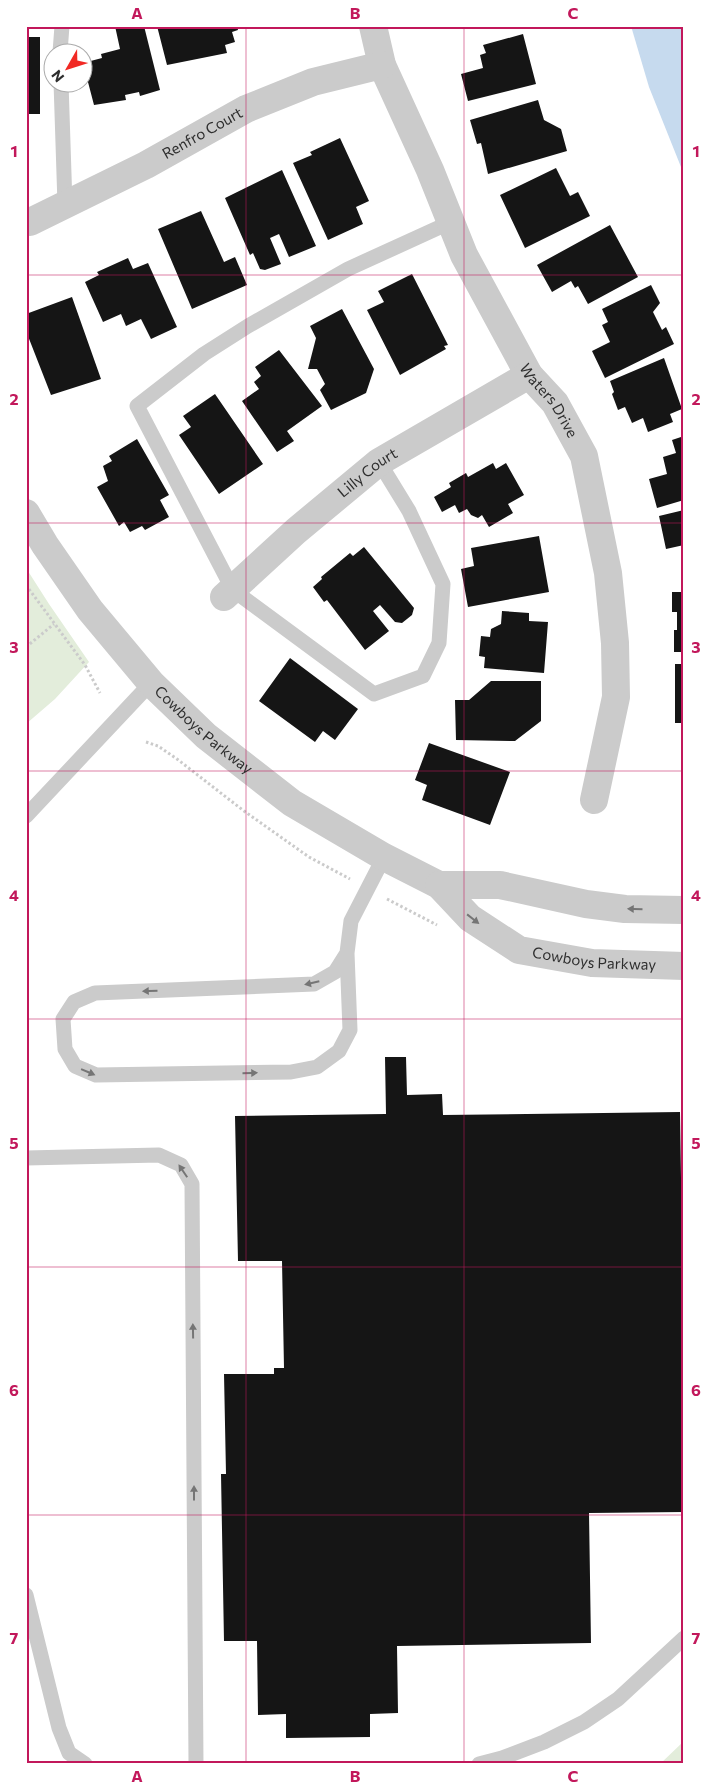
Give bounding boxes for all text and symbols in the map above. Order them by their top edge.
text: A [131,3,143,22]
text: B [350,3,361,22]
text: C [568,3,579,22]
north arrow [42,42,92,92]
text: N [48,67,67,86]
street label: Renfro Court [159,103,245,162]
text: 1 [10,141,18,160]
text: 1 [692,141,700,160]
street label: Waters Drive [516,360,582,441]
text: 2 [9,389,19,408]
text: 2 [691,389,701,408]
street label: Lilly Court [333,443,400,501]
text: 3 [9,637,19,656]
text: 3 [691,637,701,656]
street label: Cowboys Parkway [151,682,257,777]
text: 4 [9,885,19,904]
text: 4 [691,885,701,904]
one-way arrow [627,905,643,913]
one-way arrow [467,914,480,925]
street label: Cowboys Parkway [531,943,657,973]
one-way arrow [304,979,320,987]
one-way arrow [142,987,158,995]
one-way arrow [81,1068,95,1076]
one-way arrow [242,1069,258,1077]
text: 5 [9,1133,19,1152]
text: 5 [691,1133,701,1152]
one-way arrow [179,1164,188,1178]
one-way arrow [189,1322,197,1338]
text: 6 [9,1380,19,1399]
text: 6 [691,1380,701,1399]
one-way arrow [190,1485,198,1501]
text: 7 [10,1628,19,1647]
text: 7 [692,1628,701,1647]
text: A [131,1766,143,1785]
text: B [350,1766,361,1785]
text: C [568,1766,579,1785]

